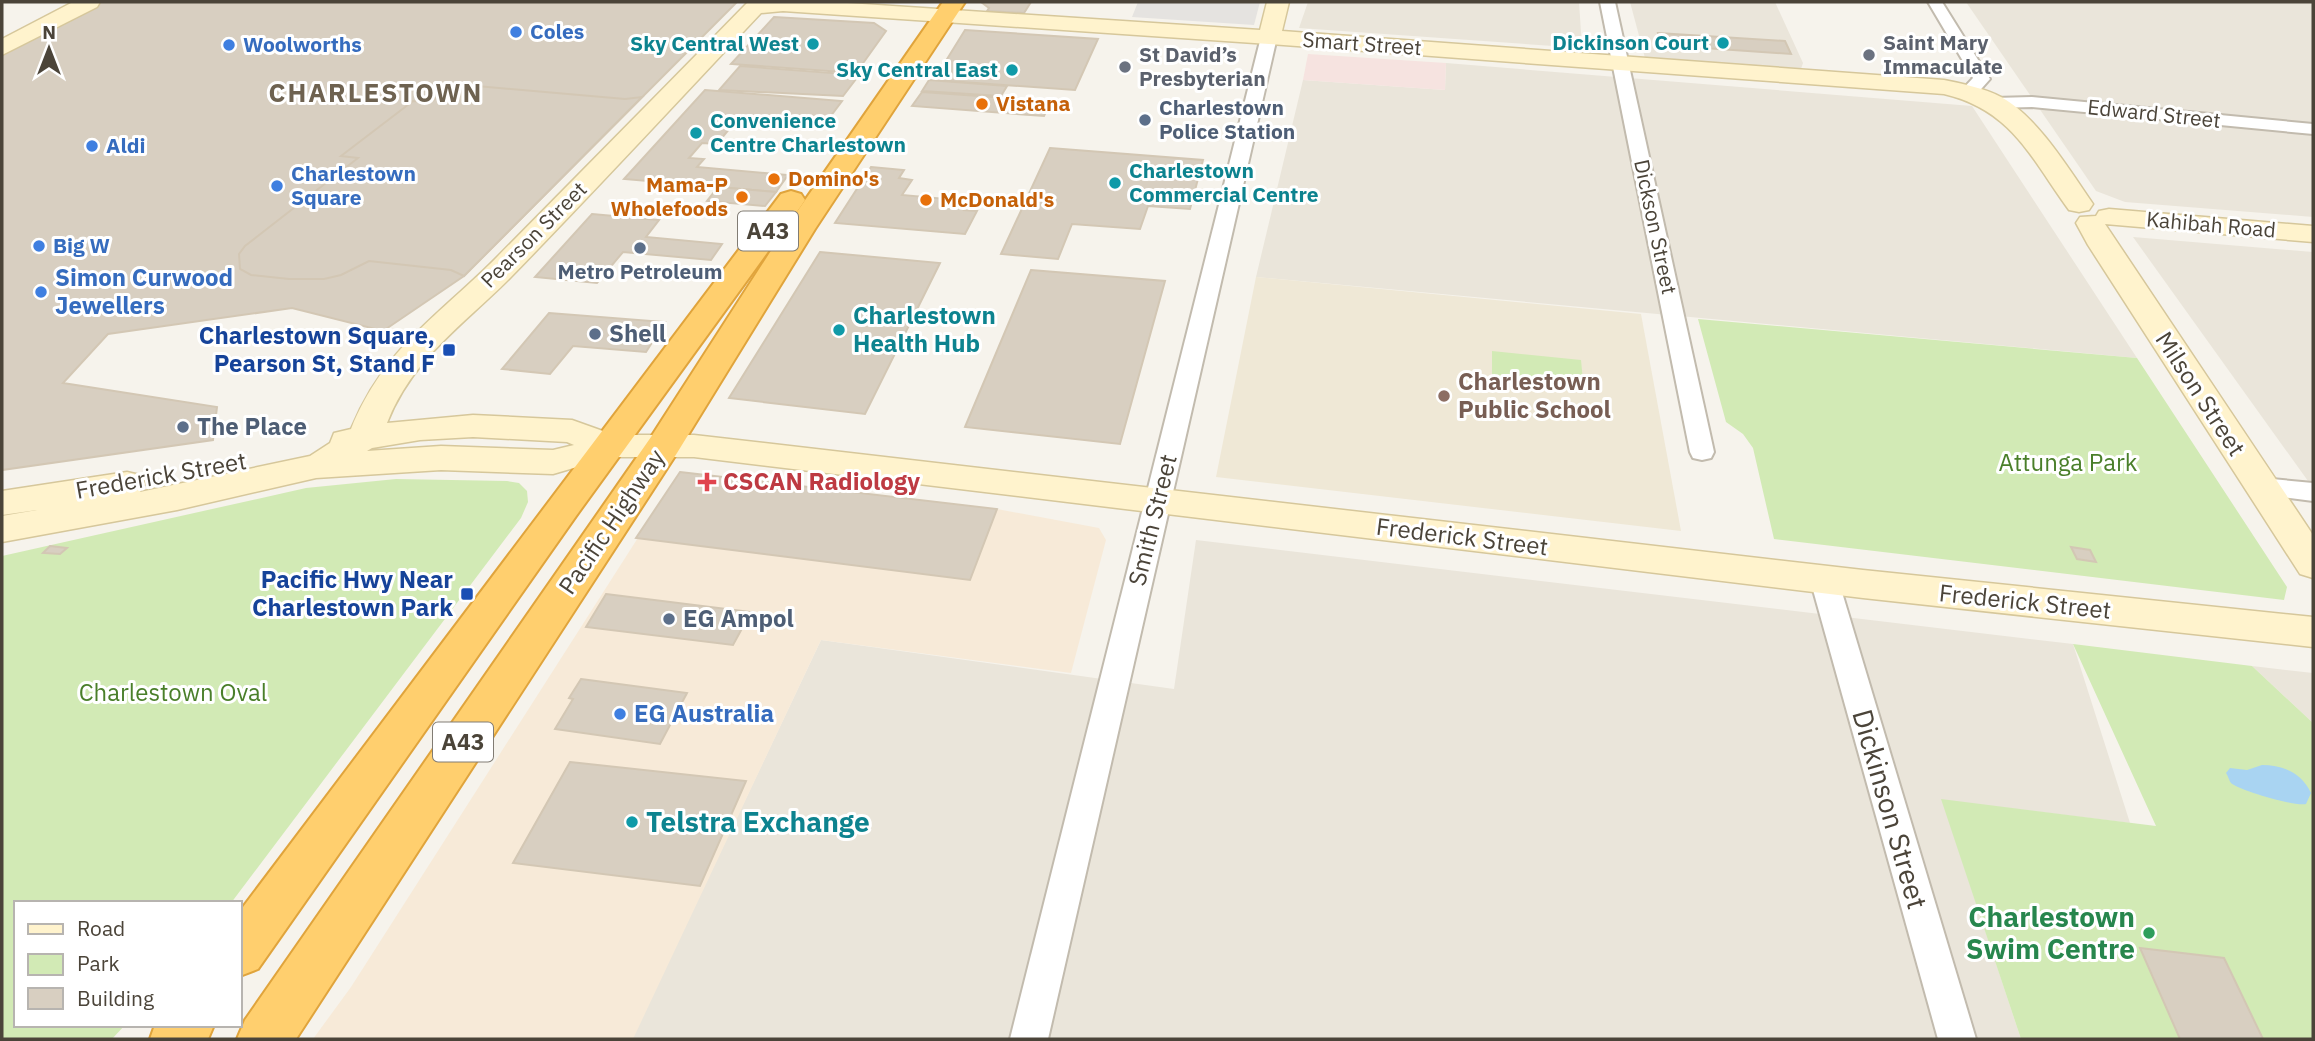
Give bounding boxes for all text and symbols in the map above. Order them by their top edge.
north arrow [14,14,84,84]
place label: Coles [530,17,584,45]
text: N [42,20,56,44]
marker: Coles [508,24,524,40]
street label: Smart Street [1302,25,1423,61]
place label: Dickinson Court [1552,28,1709,56]
place label: Saint Mary Immaculate [1883,28,2003,80]
place label: Sky Central West [630,29,799,57]
place label: Woolworths [243,30,362,58]
marker: Dickinson Court [1715,35,1731,51]
marker: Sky Central West [805,36,821,52]
marker: Woolworths [221,37,237,53]
place label: St David’s Presbyterian [1139,40,1266,92]
marker: Saint Mary Immaculate [1861,47,1877,63]
place label: Sky Central East [836,55,998,83]
marker: St David’s Presbyterian [1117,59,1133,75]
marker: Sky Central East [1004,62,1020,78]
district label: CHARLESTOWN [269,75,483,109]
place label: Vistana [996,89,1071,117]
street label: Edward Street [2086,92,2222,134]
place label: Charlestown Police Station [1159,93,1295,145]
marker: Vistana [974,96,990,112]
place label: Convenience Centre Charlestown [710,106,906,158]
marker: Charlestown Police Station [1137,112,1153,128]
marker: Convenience Centre Charlestown [688,125,704,141]
place label: Aldi [106,131,146,159]
marker: Aldi [84,138,100,154]
place label: Charlestown Commercial Centre [1129,156,1319,208]
street label: Dickson Street [1628,157,1684,297]
place label: Charlestown Square [291,159,416,211]
place label: Domino's [788,164,879,192]
place label: Mama-P Wholefoods [611,170,728,222]
marker: Domino's [766,171,782,187]
street label: Pearson Street [474,175,592,293]
marker: Charlestown Commercial Centre [1107,175,1123,191]
marker: Charlestown Square [269,178,285,194]
place label: McDonald's [940,185,1054,213]
marker: Mama-P Wholefoods [734,189,750,205]
marker: McDonald's [918,192,934,208]
street label: Kahibah Road [2145,204,2277,244]
road number: A43 [738,212,798,250]
place label: Big W [53,231,110,259]
marker: Big W [31,238,47,254]
marker: Metro Petroleum [632,240,648,256]
place label: Metro Petroleum [557,257,723,285]
place label: Simon Curwood Jewellers [55,261,233,321]
marker: Simon Curwood Jewellers [33,284,49,300]
place label: Charlestown Health Hub [853,299,996,359]
place label: Shell [609,317,666,349]
place label: Charlestown Square, Pearson St, Stand F [199,319,435,379]
marker: Charlestown Health Hub [831,322,847,338]
street label: Milson Street [2149,325,2253,462]
marker: Shell [587,326,603,342]
marker: Charlestown Square, Pearson St, Stand F [441,342,457,358]
place label: Charlestown Public School [1458,365,1611,425]
marker: Charlestown Public School [1436,388,1452,404]
place label: The Place [197,410,307,442]
marker: The Place [175,419,191,435]
street label: Pacific Highway [551,443,672,600]
street label: Frederick Street [73,444,249,506]
park label: Attunga Park [1999,446,2138,478]
street label: Smith Street [1120,451,1184,589]
place label: CSCAN Radiology [723,465,920,497]
marker: CSCAN Radiology [697,472,717,492]
street label: Frederick Street [1374,510,1550,562]
place label: Pacific Hwy Near Charlestown Park [252,563,453,623]
street label: Frederick Street [1937,576,2113,626]
marker: Pacific Hwy Near Charlestown Park [459,586,475,602]
place label: EG Ampol [683,602,794,634]
marker: EG Ampol [661,611,677,627]
park label: Charlestown Oval [79,676,267,708]
place label: EG Australia [634,697,774,729]
street label: Dickinson Street [1844,705,1937,913]
marker: EG Australia [612,706,628,722]
road number: A43 [433,722,493,762]
place label: Telstra Exchange [646,803,870,840]
marker: Telstra Exchange [624,814,640,830]
place label: Charlestown Swim Centre [1966,898,2135,967]
legend [14,901,242,1027]
text: Road [77,914,125,942]
marker: Charlestown Swim Centre [2141,925,2157,941]
text: Park [77,949,120,977]
text: Building [77,984,154,1012]

